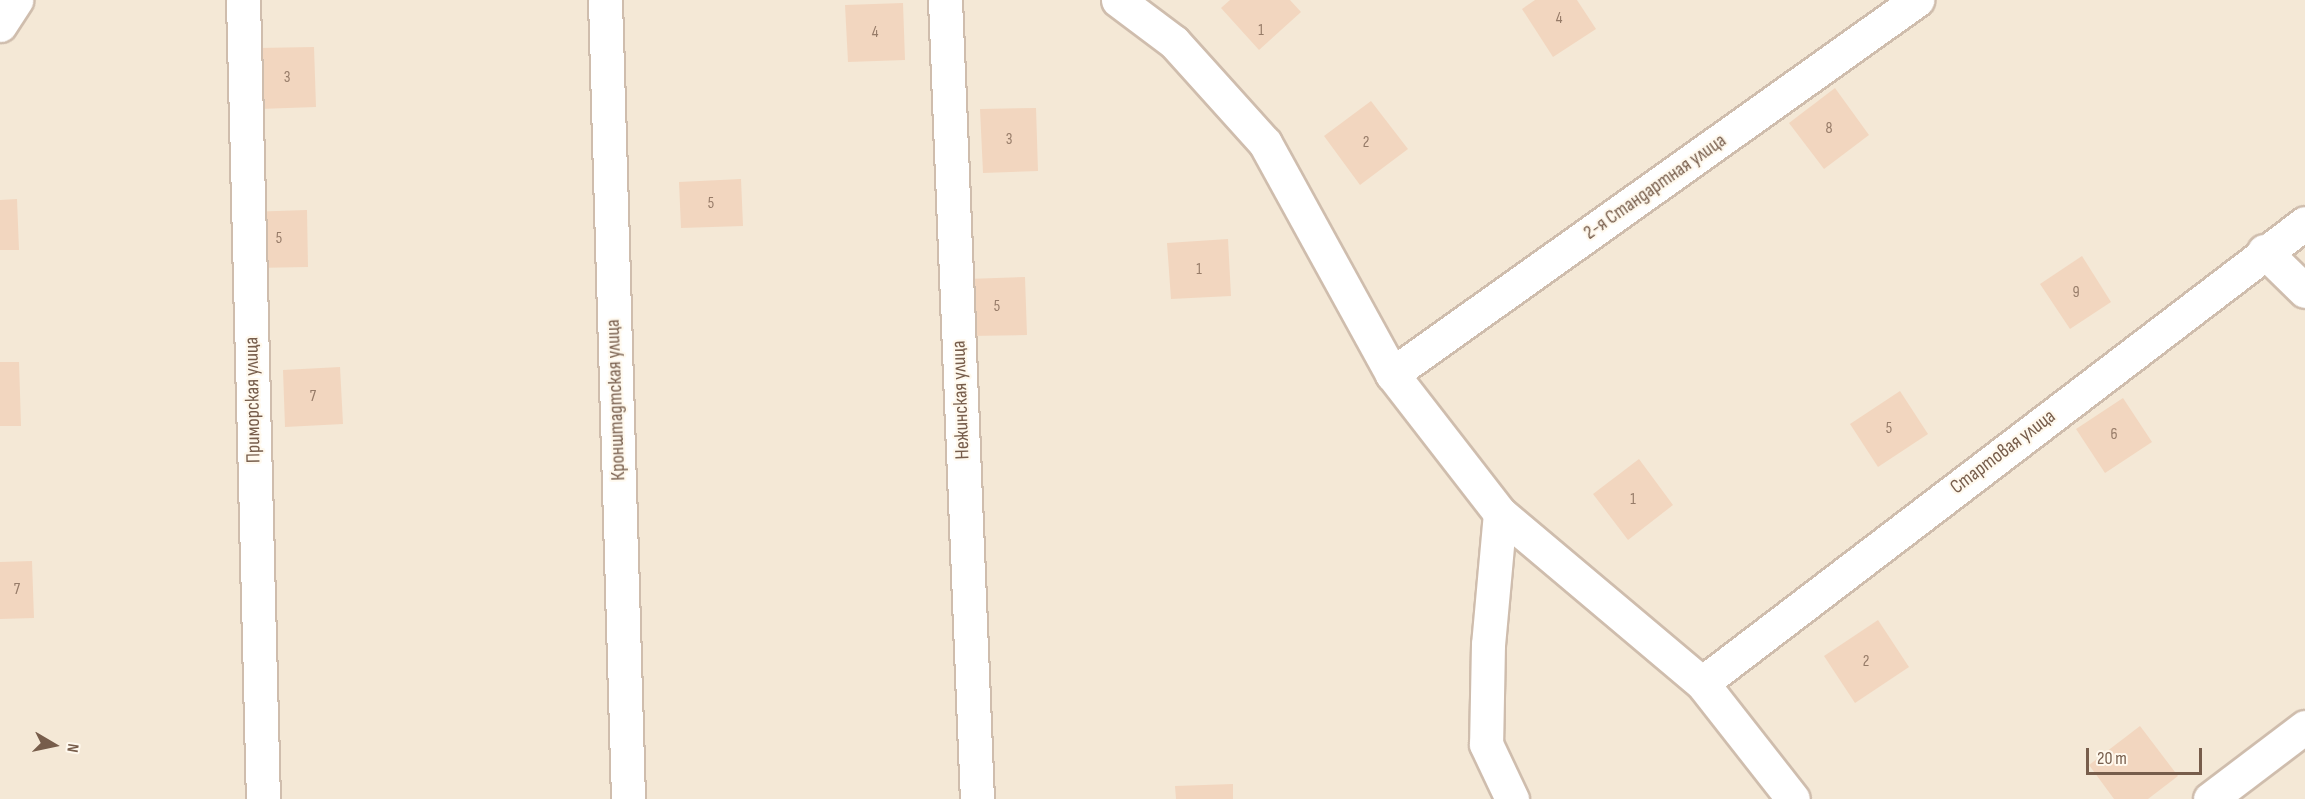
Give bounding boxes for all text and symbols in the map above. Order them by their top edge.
house number: 4 [1556,9,1562,29]
house number: 1 [1258,21,1264,41]
house number: 4 [872,23,878,43]
house number: 3 [284,68,290,88]
house number: 8 [1825,119,1833,139]
street label: 2-я Стандартная улица [1579,129,1731,245]
house number: 3 [1006,130,1012,150]
house number: 2 [1363,133,1369,153]
house number: 5 [708,194,714,214]
house number: 5 [276,229,282,249]
house number: 1 [1196,260,1202,280]
house number: 9 [2072,283,2080,303]
house number: 5 [994,297,1000,317]
street label: Кронштадтская улица [601,319,631,481]
street label: Приморская улица [240,337,266,463]
street label: Нежинская улица [947,340,975,460]
house number: 7 [310,387,316,407]
street label: Стартовая улица [1946,405,2060,499]
house number: 5 [1886,419,1892,439]
house number: 6 [2110,425,2118,445]
house number: 1 [1630,490,1636,510]
house number: 7 [14,580,20,600]
house number: 2 [1863,652,1869,672]
north arrow [24,715,84,775]
scale bar [2089,736,2204,774]
text: N [62,742,82,754]
text: 20 m [2097,748,2127,769]

